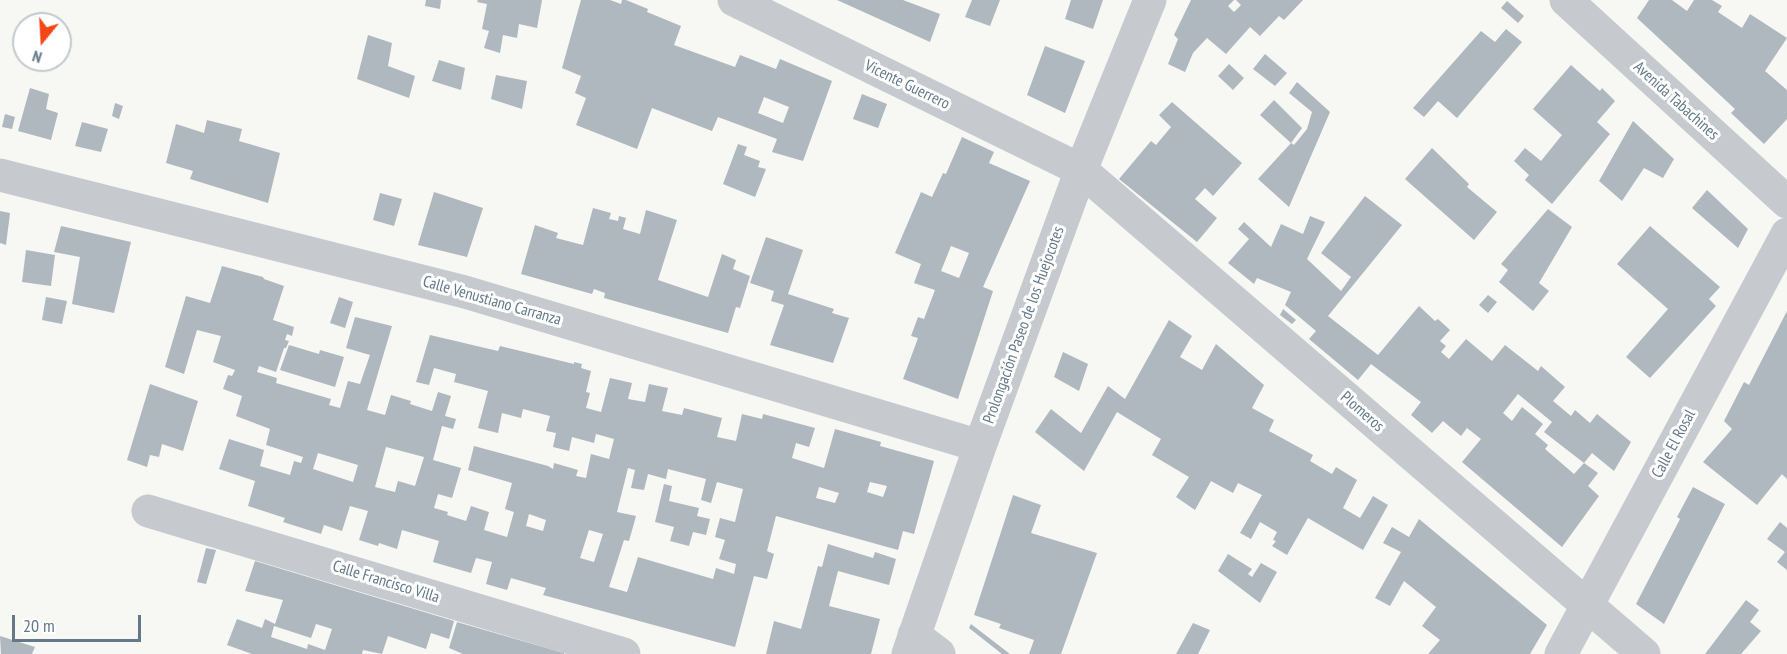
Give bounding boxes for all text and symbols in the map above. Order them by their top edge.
north arrow [12,12,72,72]
text: N [30,46,44,68]
street label: Vicente Guerrero [861,56,953,114]
street label: Avenida Tabachines [1629,58,1723,144]
street label: Prolongación Paseo de los Huejocotes [979,224,1069,426]
street label: Calle Venustiano Carranza [421,272,563,330]
street label: Plomeros [1336,388,1388,436]
street label: Calle El Rosal [1648,407,1700,481]
street label: Calle Francisco Villa [330,557,442,607]
scale bar [15,603,144,641]
text: 20 m [23,614,55,637]

